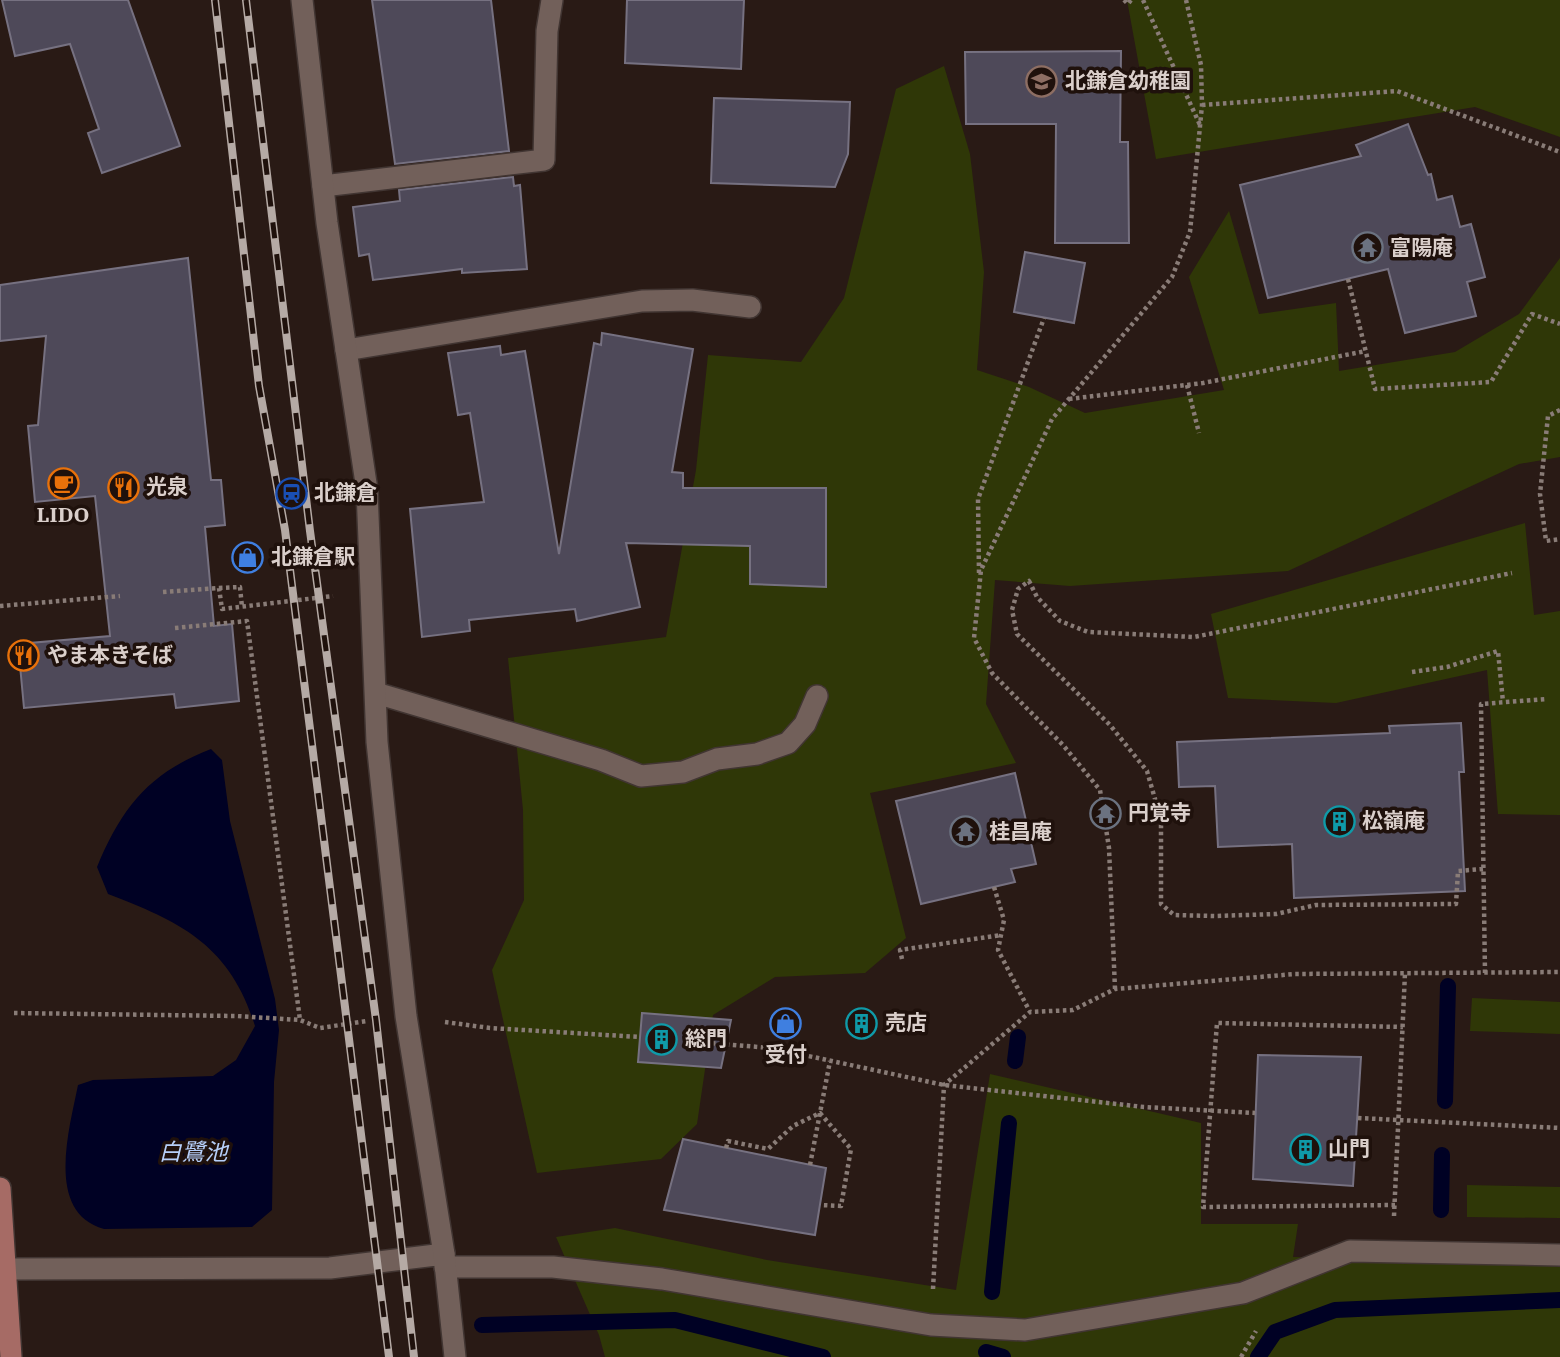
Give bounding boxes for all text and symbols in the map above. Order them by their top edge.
school or university icon: 北鎌倉幼稚園 [1025,64,1059,98]
place label: 北鎌倉幼稚園 [1065,66,1191,94]
temple icon: 富陽庵 [1350,231,1384,265]
place label: 富陽庵 [1390,233,1453,261]
cafe icon: LIDO [46,466,80,500]
restaurant icon: 光泉 [106,470,140,504]
place label: 光泉 [146,472,188,500]
station icon: 北鎌倉 [274,476,308,510]
place label: 北鎌倉 [314,478,377,506]
place label: LIDO [37,500,89,528]
shop icon: 北鎌倉駅 [231,540,265,574]
place label: 北鎌倉駅 [271,542,355,570]
restaurant icon: やま本きそば [7,638,41,672]
place label: やま本きそば [47,640,173,668]
temple icon: 円覚寺 [1088,796,1122,830]
place label: 円覚寺 [1128,798,1191,826]
building icon: 松嶺庵 [1322,804,1356,838]
place label: 松嶺庵 [1362,806,1425,834]
temple icon: 桂昌庵 [949,815,983,849]
place label: 桂昌庵 [989,817,1052,845]
shop icon: 受付 [769,1006,803,1040]
building icon: 売店 [845,1006,879,1040]
place label: 売店 [885,1008,927,1036]
building icon: 総門 [645,1022,679,1056]
place label: 総門 [685,1024,727,1052]
place label: 受付 [765,1040,807,1068]
building icon: 山門 [1288,1132,1322,1166]
place label: 山門 [1328,1134,1370,1162]
water label: 白鷺池 [159,1136,230,1166]

